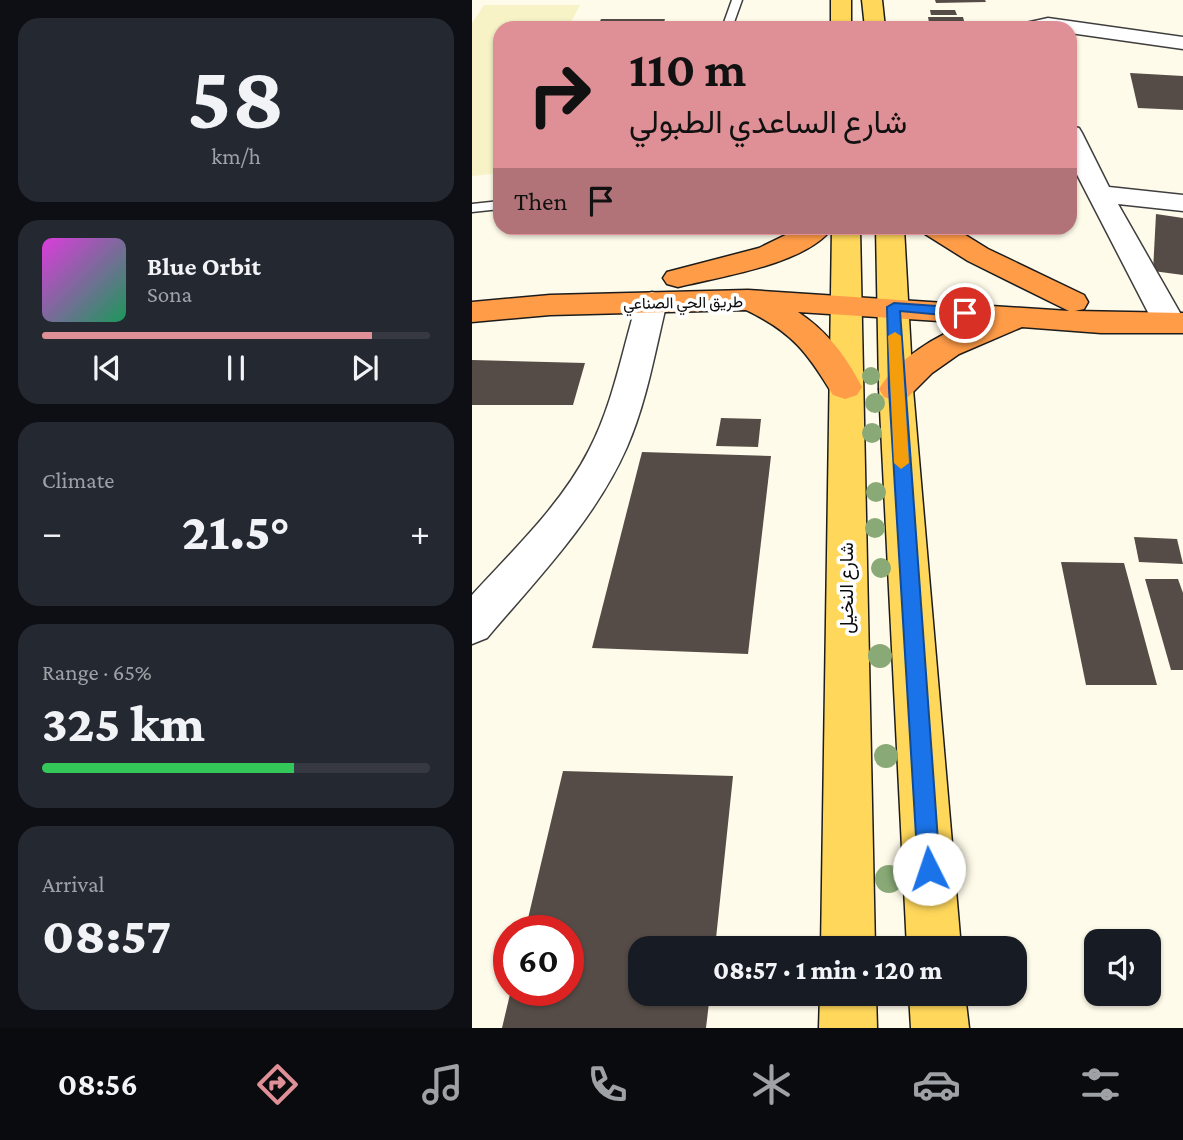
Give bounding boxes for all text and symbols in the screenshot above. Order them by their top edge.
text: 110 m [629,42,746,97]
text: 58 [187,46,285,148]
icon: right [514,49,605,140]
text: شارع الساعدي الطبولي [629,104,907,140]
text: km/h [211,143,261,169]
icon: arrive [582,182,620,220]
text: Then [514,187,568,216]
text: Blue Orbit [147,252,261,281]
text: Sona [147,281,192,307]
pin [935,283,995,343]
street label: طريق الحي الصناعي [623,293,743,317]
icon: arrive [946,294,984,332]
icon: previous [88,349,126,387]
icon: pause [217,349,255,387]
icon: next [346,349,384,387]
text: Climate [42,467,114,493]
text: 21.5° [182,502,290,560]
text: − [42,511,62,553]
text: + [410,511,430,553]
street label: شارع النخيل [836,542,859,634]
text: Range · 65% [42,659,152,685]
text: 325 km [42,694,205,752]
position arrow [892,832,966,906]
text: Arrival [42,871,105,897]
text: 08:57 [42,906,172,964]
speed limit sign: 60 [493,915,584,1006]
map controls [1084,929,1161,1006]
button: sound [1084,929,1161,1006]
text: 08:57 · 1 min · 120 m [713,956,942,985]
icon: directions [253,1060,302,1109]
icon: music [418,1060,467,1109]
icon: phone [583,1060,632,1109]
icon: climate [747,1060,796,1109]
icon: car [912,1060,961,1109]
icon: filters [1076,1060,1125,1109]
text: 08:56 [58,1066,138,1102]

